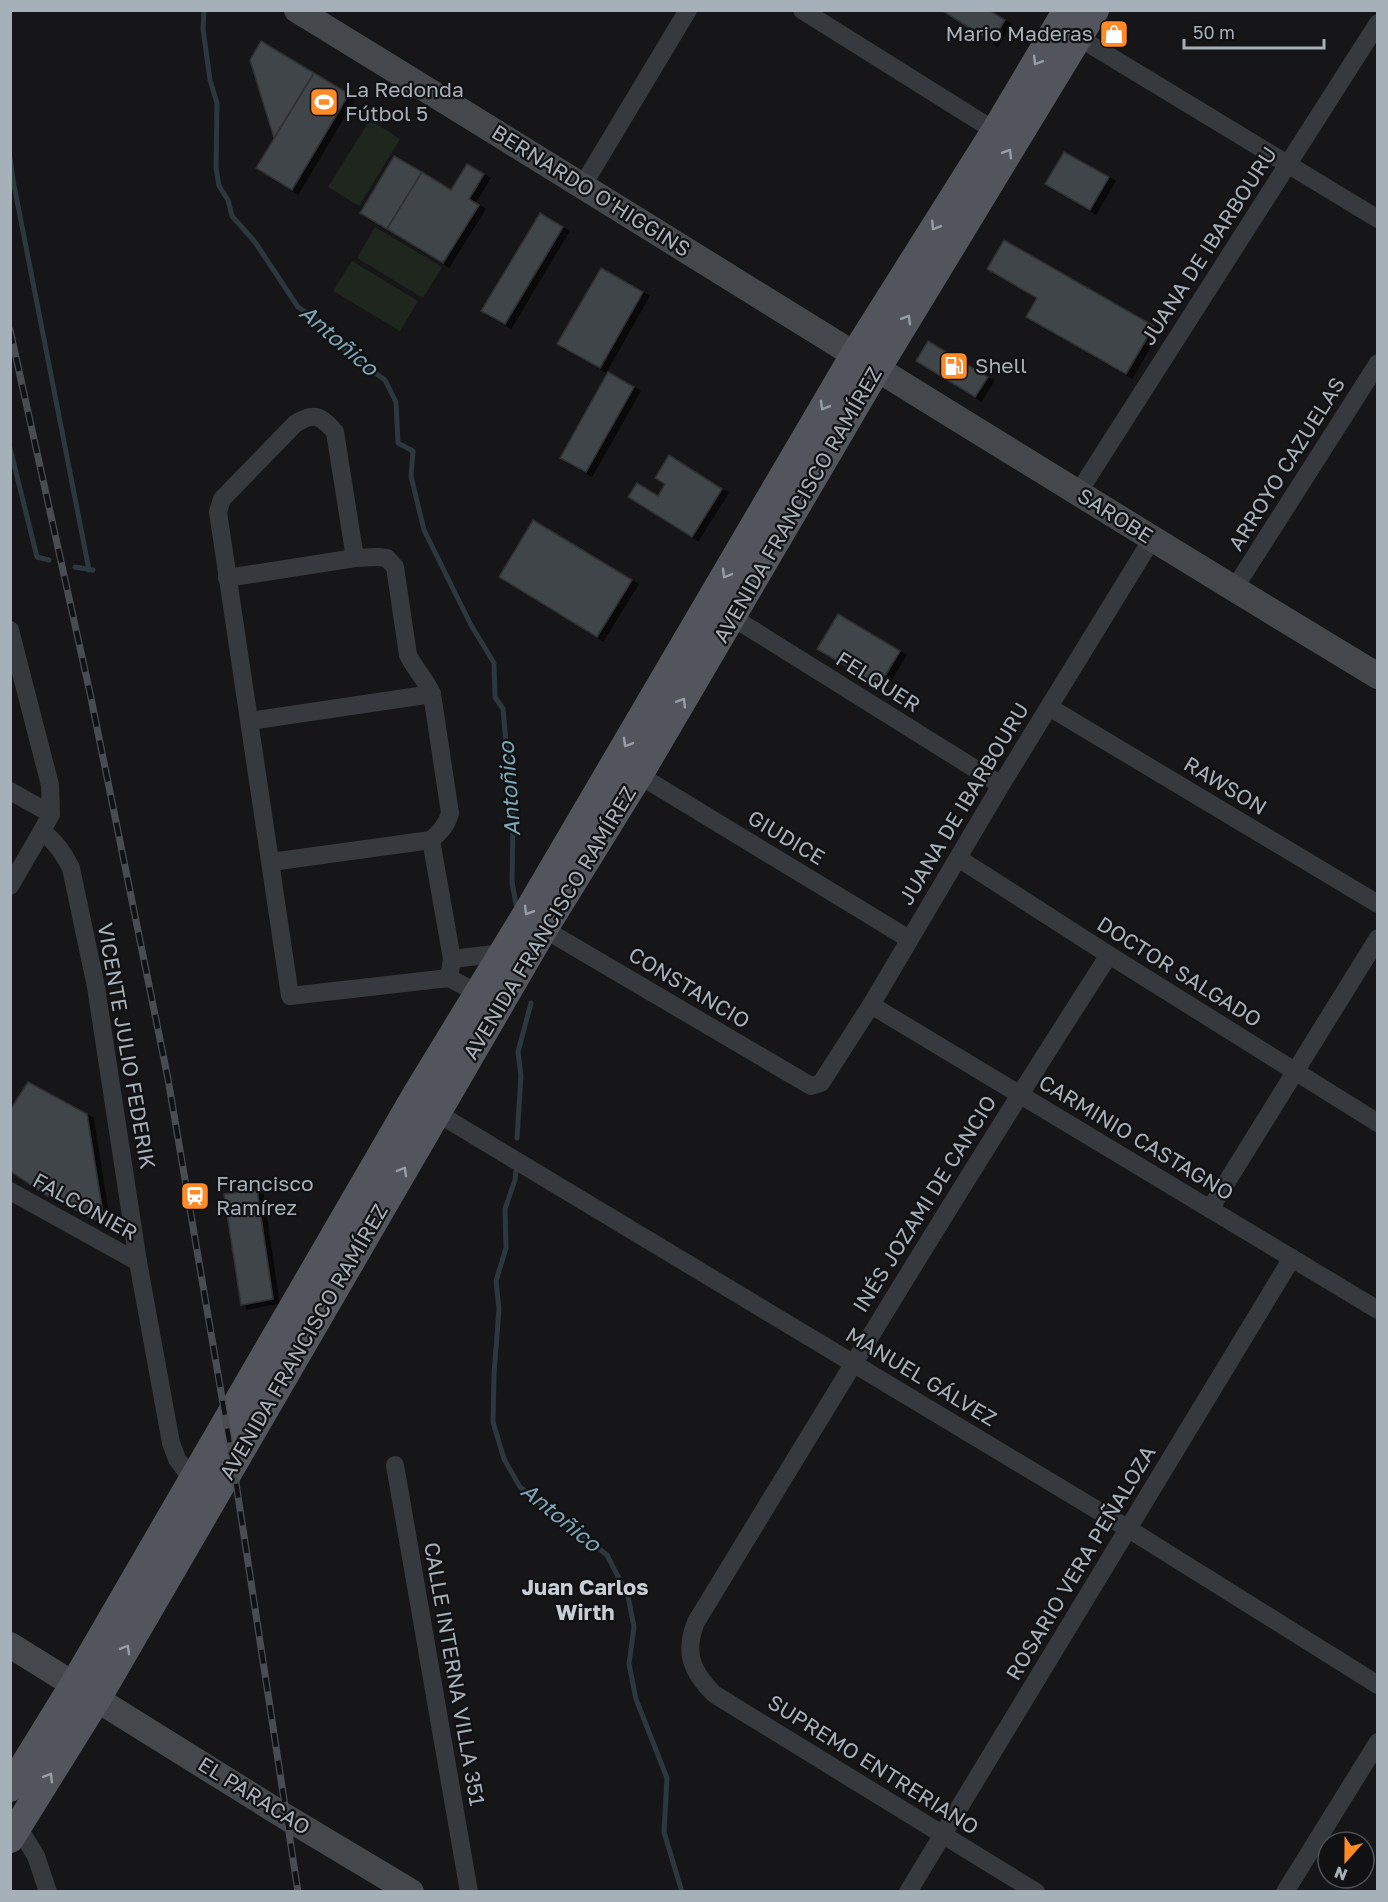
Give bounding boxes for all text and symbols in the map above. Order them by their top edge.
scale bar [1184,12,1324,50]
shop icon: Mario Maderas [1098,18,1130,50]
place label: Mario Maderas [945,20,1093,46]
text: 50 m [1193,21,1235,43]
one-way arrow [1033,55,1045,65]
place label: La Redonda Fútbol 5 [345,76,464,126]
sports icon: La Redonda Fútbol 5 [308,86,340,118]
street label: BERNARDO O'HIGGINS [487,118,696,262]
street label: JUANA DE IBARBOURU [1134,141,1282,350]
one-way arrow [1001,149,1013,159]
one-way arrow [931,220,942,231]
water label: Antoñico [295,298,385,382]
one-way arrow [900,315,912,325]
fuel station icon: Shell [938,350,970,382]
place label: Shell [975,352,1027,378]
street label: AVENIDA FRANCISCO RAMÍREZ [707,362,887,647]
street label: ARROYO CAZUELAS [1222,372,1350,555]
one-way arrow [820,400,831,410]
street label: SAROBE [1073,482,1158,548]
one-way arrow [721,568,733,578]
street label: FELQUER [832,645,925,717]
one-way arrow [674,698,686,708]
street label: JUANA DE IBARBOURU [892,698,1034,909]
one-way arrow [623,737,635,747]
water label: Antoñico [492,739,525,837]
street label: RAWSON [1179,750,1272,820]
street label: AVENIDA FRANCISCO RAMÍREZ [457,781,641,1064]
street label: GIUDICE [743,804,830,870]
one-way arrow [524,905,535,915]
street label: DOCTOR SALGADO [1093,910,1267,1032]
street label: VICENTE JULIO FEDERIK [93,921,161,1171]
street label: CONSTANCIO [624,941,755,1034]
street label: CARMINIO CASTAGNO [1034,1069,1239,1206]
street label: INÉS JOZAMI DE CANCIO [847,1090,1002,1317]
street label: FALCONIER [28,1167,142,1246]
one-way arrow [396,1167,407,1177]
place label: Francisco Ramírez [216,1170,314,1220]
station icon: Francisco Ramírez [179,1180,211,1212]
street label: AVENIDA FRANCISCO RAMÍREZ [213,1199,393,1484]
street label: MANUEL GÁLVEZ [841,1321,1002,1431]
street label: ROSARIO VERA PEÑALOZA [1000,1441,1161,1684]
water label: Antoñico [516,1476,608,1558]
street label: CALLE INTERNA VILLA 351 [419,1540,491,1808]
district label: Juan Carlos Wirth [522,1573,648,1625]
one-way arrow [119,1644,131,1655]
street label: SUPREMO ENTRERIANO [763,1689,984,1840]
street label: EL PARACAO [194,1750,315,1840]
one-way arrow [41,1773,53,1783]
north arrow [1316,1830,1376,1890]
text: N [1331,1862,1350,1886]

